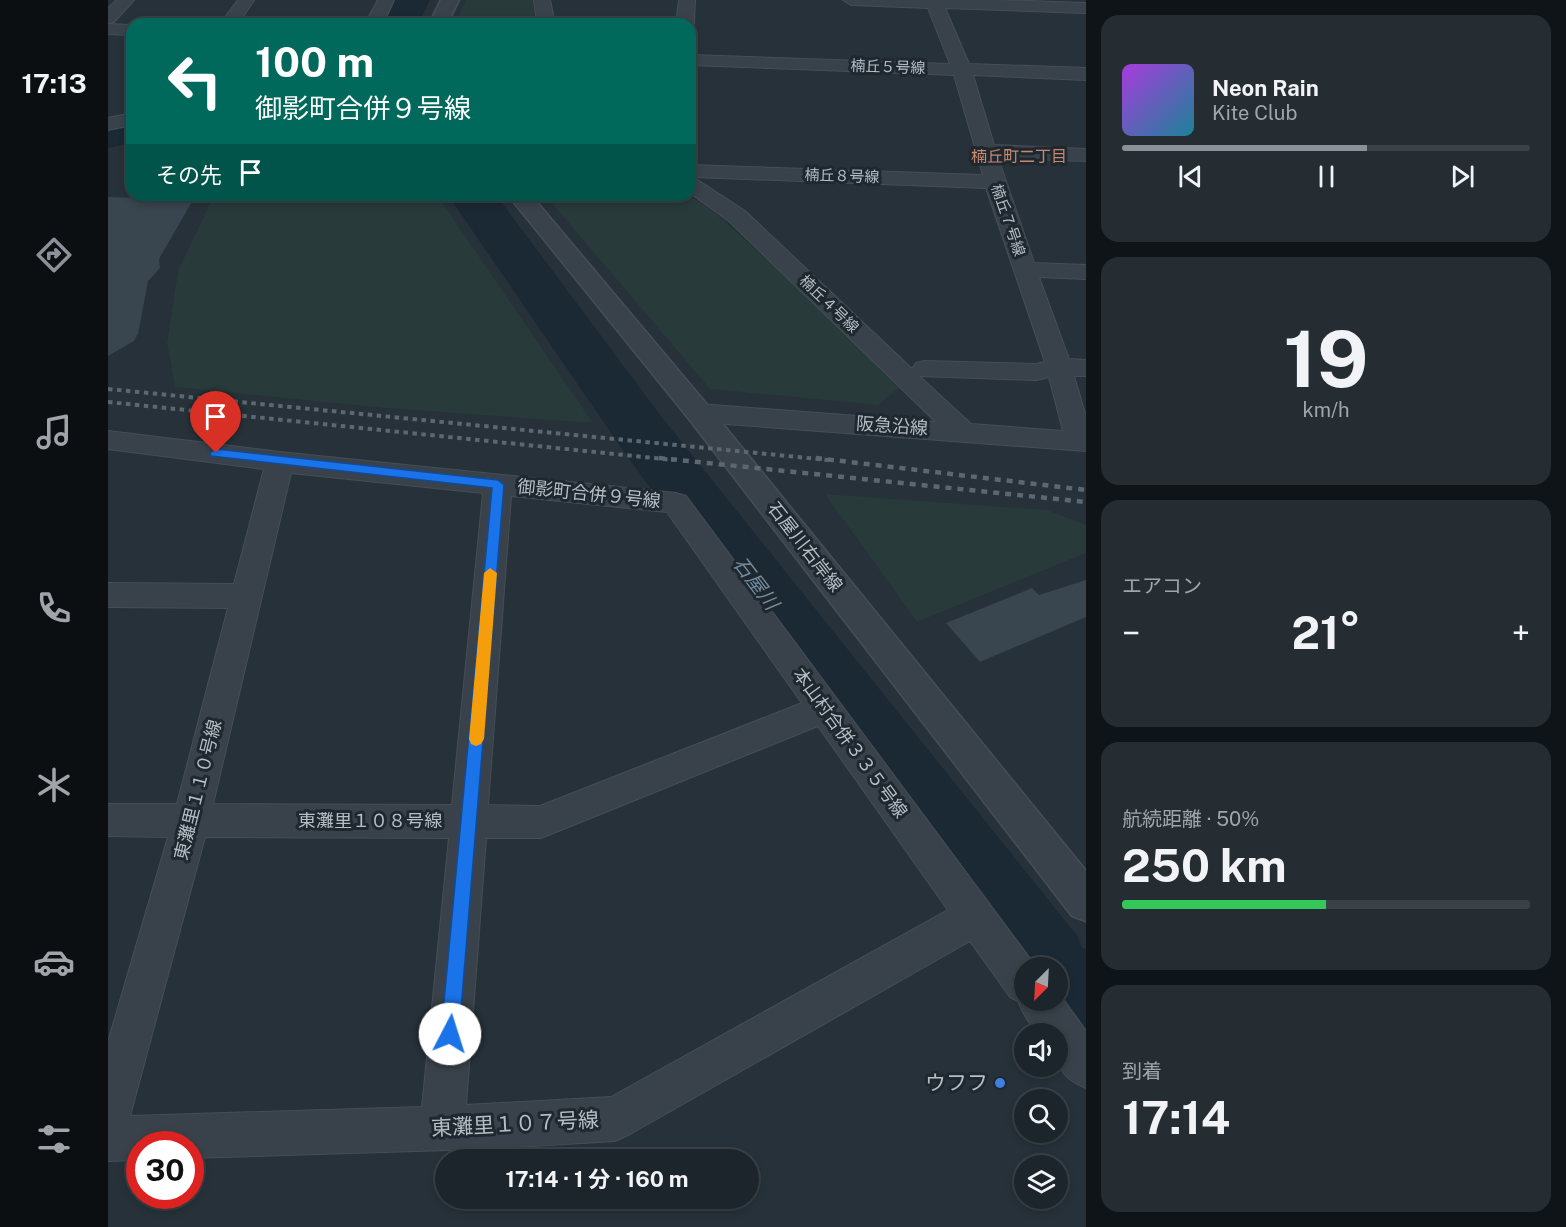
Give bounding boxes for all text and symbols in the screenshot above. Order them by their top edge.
text: 100 m [255,37,374,86]
icon: left [156,42,234,120]
street label: 楠丘５号線 [850,57,926,76]
text: 17:13 [21,67,87,99]
text: Neon Rain [1212,75,1319,101]
text: 御影町合併９号線 [255,92,471,124]
text: Kite Club [1212,101,1297,125]
district label: 楠丘町二丁目 [971,147,1067,166]
icon: arrive [234,156,267,189]
icon: previous [1174,160,1207,193]
icon: pause [1310,160,1343,193]
icon: next [1446,160,1479,193]
text: その先 [156,162,222,188]
street label: 楠丘８号線 [804,166,880,185]
street label: 楠丘７号線 [988,182,1029,258]
icon: directions [33,234,75,276]
street label: 楠丘４号線 [796,271,862,336]
text: 19 [1284,313,1368,405]
pin [190,391,241,453]
text: km/h [1302,398,1350,422]
icon: arrive [199,400,232,433]
icon: music [33,411,75,453]
street label: 阪急沿線 [855,413,929,438]
street label: 御影町合併９号線 [516,476,662,511]
street label: 石屋川右岸線 [764,498,847,596]
water label: 石屋川 [728,552,785,616]
text: エアコン [1122,574,1202,598]
icon: phone [33,587,75,629]
text: 21° [1291,606,1361,659]
text: − [1122,614,1140,652]
text: + [1512,614,1530,652]
street label: 本山村合併３３５号線 [789,664,912,822]
street label: 東灘里１１０号線 [170,717,225,862]
icon: climate [33,764,75,806]
text: 航続距離 · 50% [1122,807,1259,831]
street label: 東灘里１０８号線 [298,810,442,831]
text: 250 km [1122,839,1286,892]
icon: car [33,941,75,983]
north arrow [1014,957,1068,1011]
map controls [1014,957,1068,1209]
position arrow [418,1002,482,1066]
button: sound [1014,1023,1068,1077]
text: 到着 [1122,1059,1162,1083]
place label: ウフフ [925,1070,988,1095]
marker: ウフフ [993,1076,1007,1090]
button: search [1014,1089,1068,1143]
text: 17:14 [1122,1091,1230,1144]
street label: 東灘里１０７号線 [430,1107,600,1140]
icon: filters [33,1118,75,1160]
speed limit sign: 30 [126,1131,204,1209]
button: layers [1014,1155,1068,1209]
text: 17:14 · 1 分 · 160 m [505,1166,689,1192]

